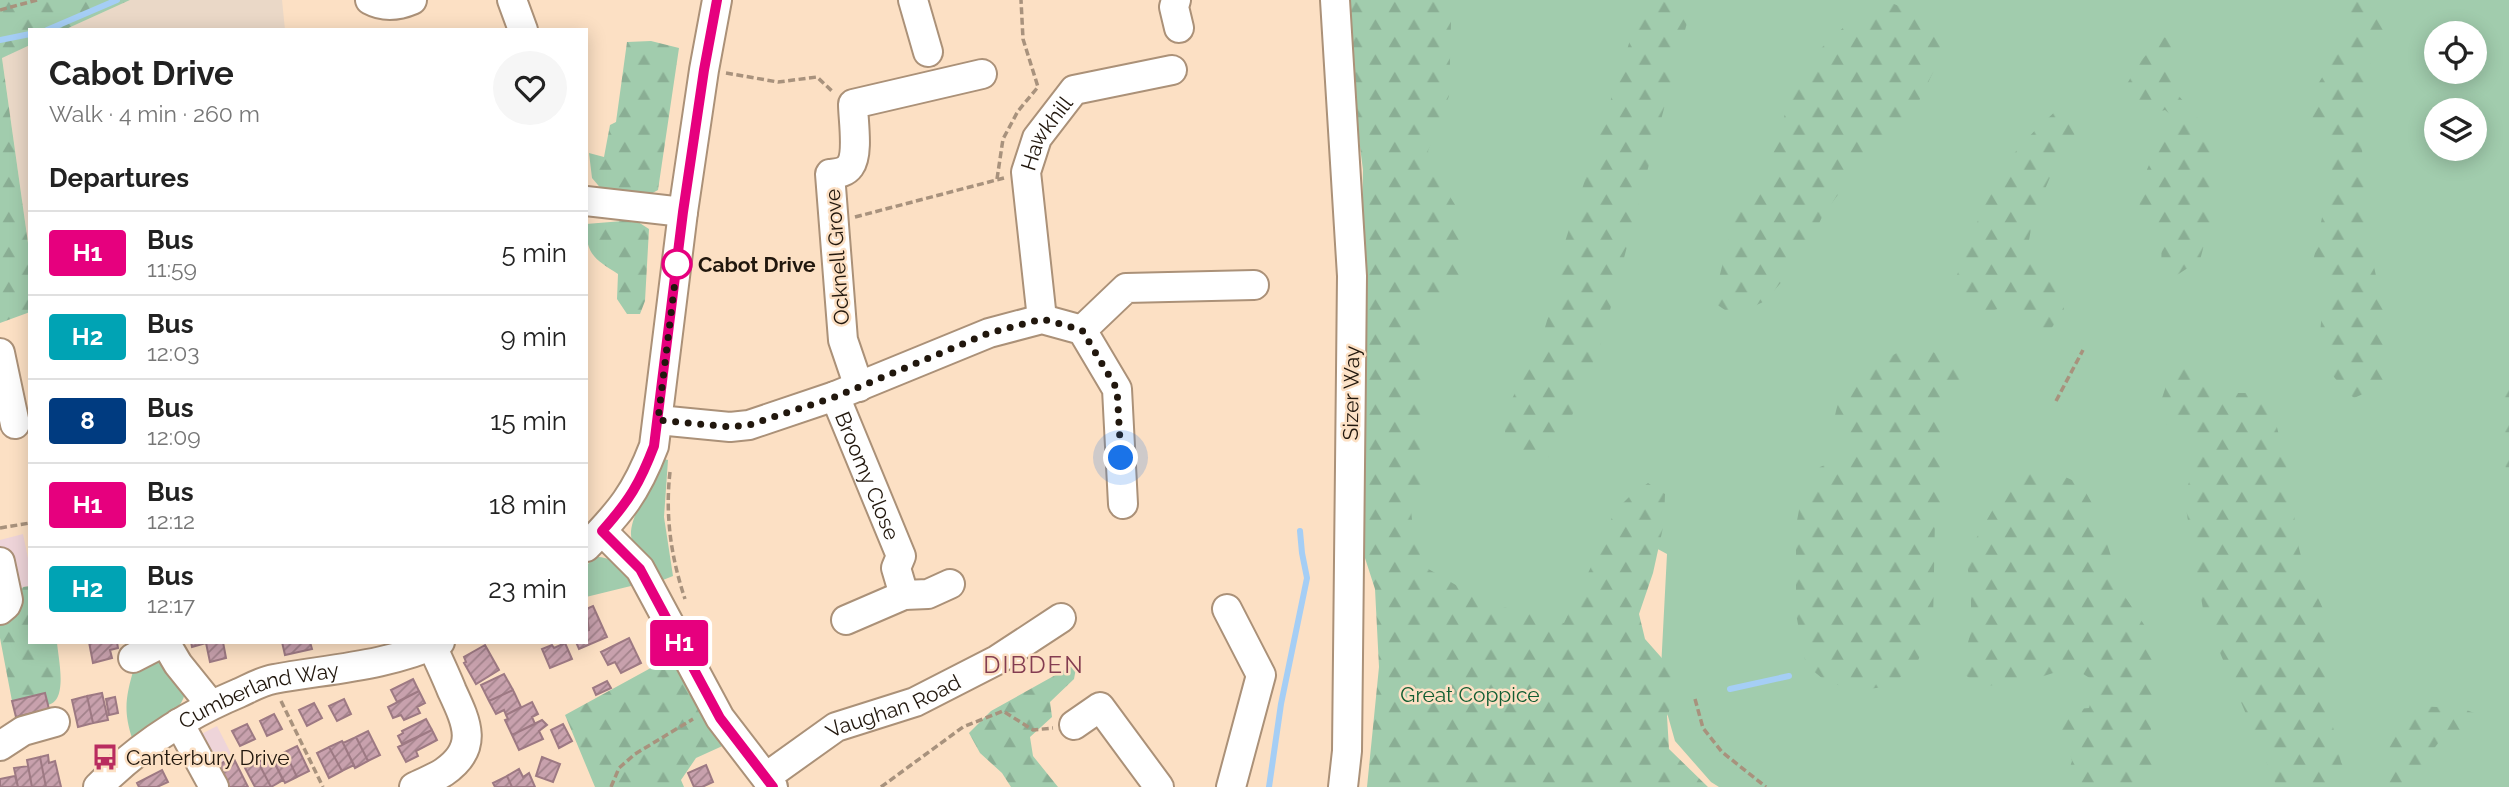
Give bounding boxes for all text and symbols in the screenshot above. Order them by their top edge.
map controls [2424,21,2487,161]
button: locate [2424,21,2487,84]
button: heart [493,51,567,125]
text: Cabot Drive [49,54,234,93]
street label: Hawkhill [1015,91,1078,173]
button: layers [2424,98,2487,161]
text: Walk · 4 min · 260 m [49,100,260,127]
text: Departures [49,163,189,193]
street label: Ocknell Grove [820,188,854,326]
text: Bus [147,225,194,255]
text: H1 [73,238,102,267]
text: 5 min [501,238,567,268]
marker: Cabot Drive [662,249,692,279]
place label: Cabot Drive [698,252,816,277]
text: 11:59 [147,255,197,282]
text: Bus [147,309,194,339]
text: H2 [72,322,103,351]
text: 9 min [500,322,567,352]
text: 12:03 [147,339,200,366]
street label: Sizer Way [1338,345,1364,441]
text: Bus [147,393,194,423]
text: 8 [80,406,95,435]
text: 15 min [490,406,567,436]
street label: Broomy Close [830,408,905,543]
text: 12:09 [147,423,201,450]
your location [1103,440,1138,475]
text: Bus [147,477,194,507]
text: H1 [73,490,102,519]
text: 18 min [489,490,567,520]
text: 12:12 [147,507,195,534]
text: Bus [147,561,194,591]
text: H2 [72,574,103,603]
text: 23 min [488,574,567,604]
text: 12:17 [147,591,195,618]
line badge: H1 [648,620,710,666]
text: H1 [664,628,694,657]
district label: DIBDEN [983,650,1085,679]
street label: Cumberland Way [174,657,340,734]
street label: Vaughan Road [821,669,964,743]
park label: Great Coppice [1400,682,1540,707]
bus stop icon: Canterbury Drive [90,742,120,772]
place label: Canterbury Drive [126,745,290,770]

